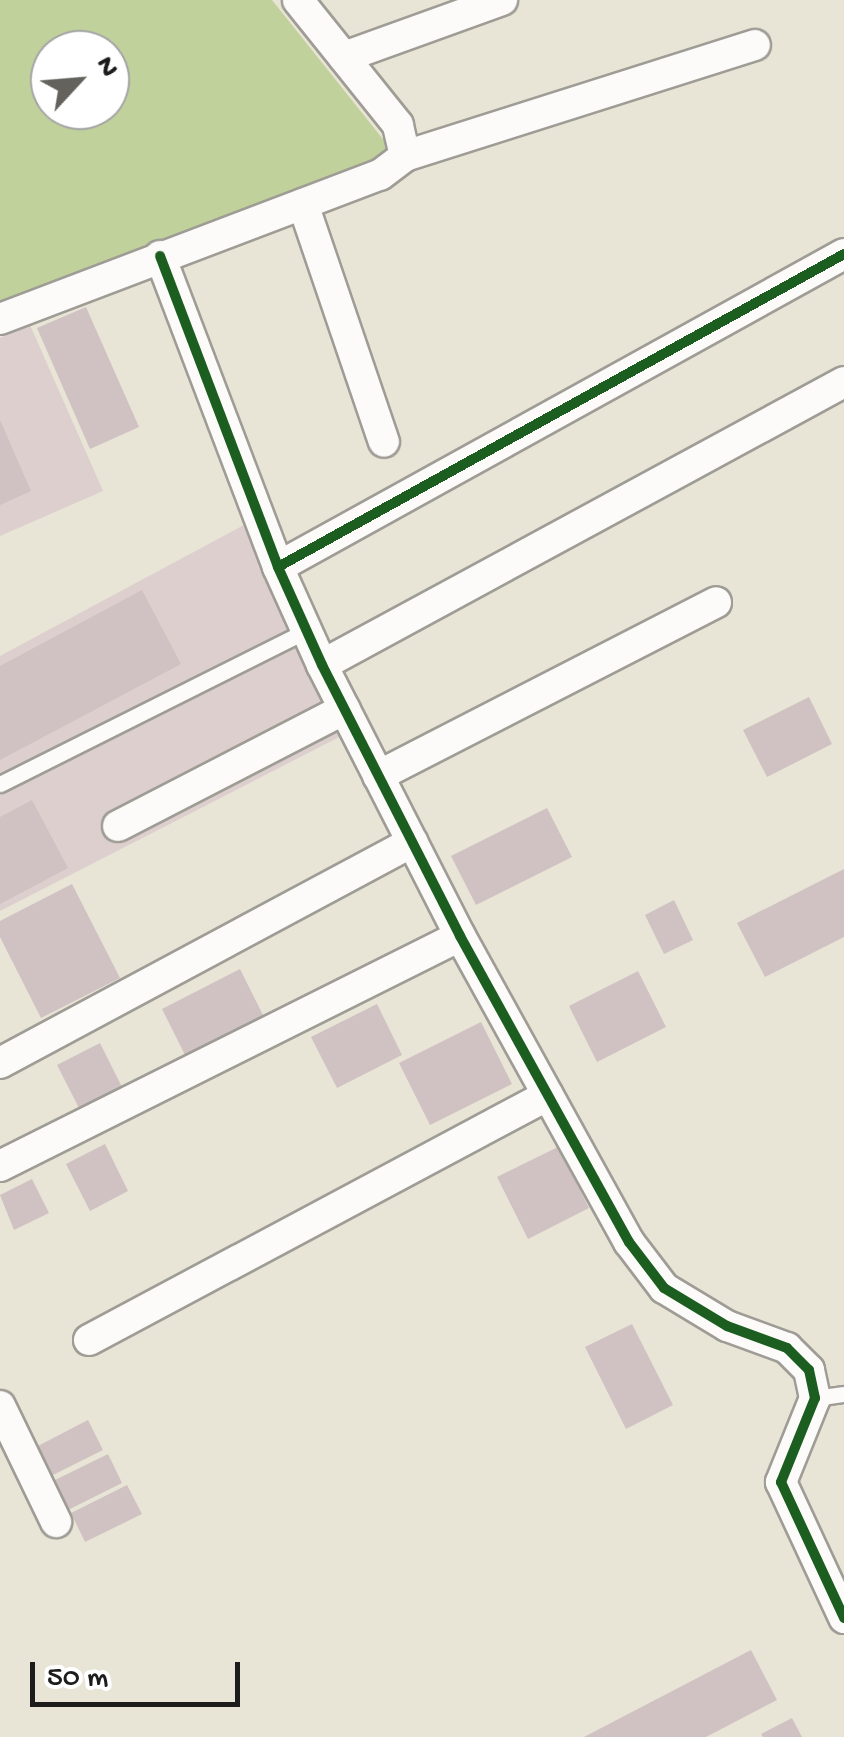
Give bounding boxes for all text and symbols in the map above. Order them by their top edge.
north arrow [30,30,130,130]
text: N [87,52,124,83]
scale bar [35,1642,245,1704]
text: 50 m [47,1662,108,1697]

